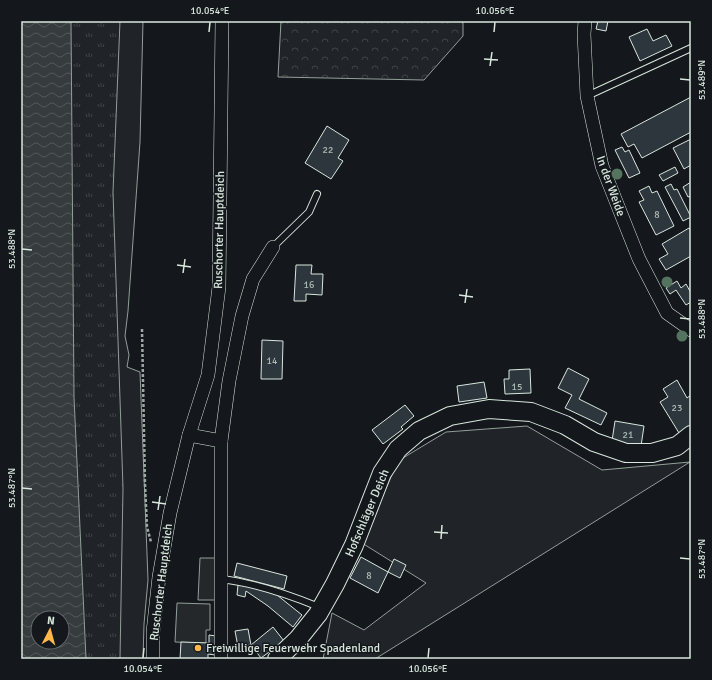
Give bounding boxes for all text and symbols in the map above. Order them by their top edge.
text: 10.054°E [191,5,230,17]
text: 10.056°E [476,5,515,17]
text: 53.489°N [696,60,708,100]
house number: 22 [323,144,333,156]
street label: In der Weide [593,154,628,219]
street label: Ruschorter Hauptdeich [211,171,228,289]
house number: 8 [654,209,660,221]
text: 53.488°N [6,229,18,269]
house number: 16 [304,279,314,291]
text: 53.488°N [696,299,708,339]
house number: 14 [267,355,278,367]
house number: 15 [512,381,522,393]
house number: 23 [672,402,682,414]
house number: 21 [623,429,633,441]
street label: Hofschläger Deich [342,467,393,559]
text: 53.487°N [6,468,18,508]
street label: Ruschorter Hauptdeich [147,523,176,642]
text: 53.487°N [696,539,708,579]
house number: 8 [366,570,372,582]
north arrow [30,610,70,650]
text: N [47,614,55,627]
place label: Freiwillige Feuerwehr Spadenland [206,641,380,656]
marker: Freiwillige Feuerwehr Spadenland [193,643,203,653]
text: 10.054°E [124,663,163,675]
text: 10.056°E [409,663,448,675]

